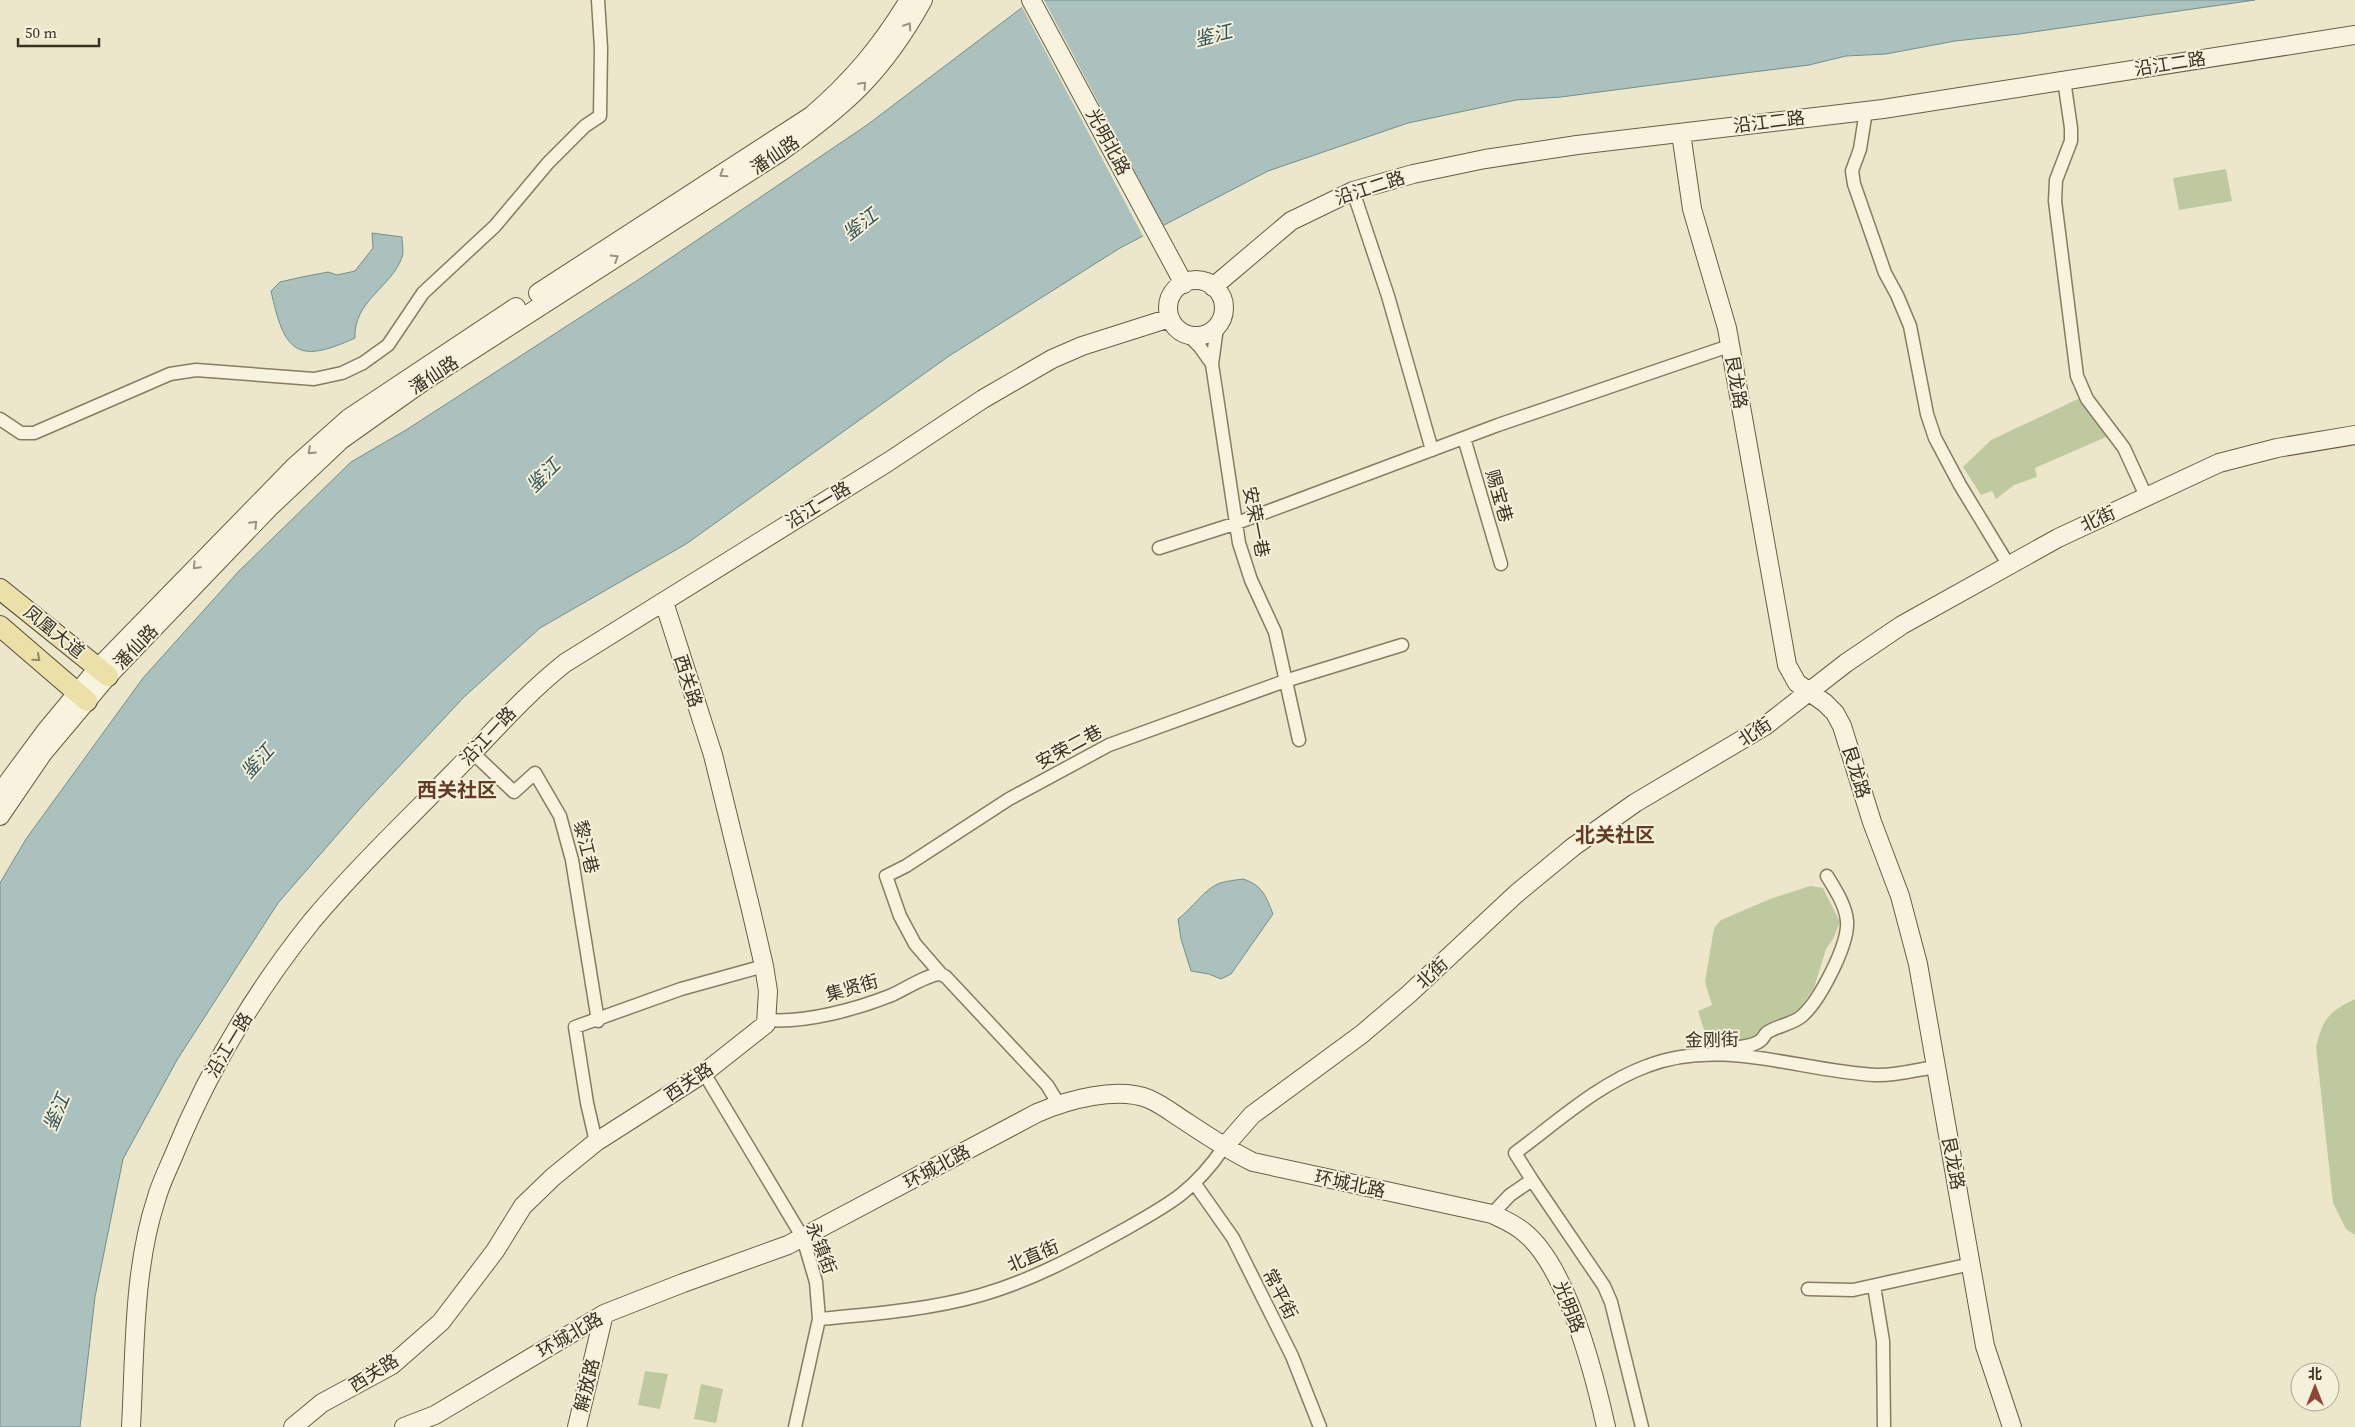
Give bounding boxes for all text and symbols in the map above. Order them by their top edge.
scale bar [18,15,99,47]
water label: 鉴江 [1191,17,1237,52]
text: 50 m [25,22,57,43]
one-way arrow [902,22,911,31]
street label: 沿江二路 [2132,46,2207,81]
one-way arrow [857,82,866,91]
street label: 光明北路 [1081,104,1136,179]
street label: 沿江二路 [1732,105,1806,138]
street label: 潘仙路 [745,129,804,180]
street label: 沿江二路 [1332,165,1408,211]
one-way arrow [719,168,728,177]
water label: 鉴江 [837,201,885,246]
one-way arrow [610,254,619,264]
street label: 潘仙路 [404,349,463,400]
street label: 艮龙路 [1719,353,1753,411]
one-way arrow [307,445,316,454]
water label: 鉴江 [520,451,567,498]
street label: 赐宝巷 [1480,466,1519,525]
street label: 沿江一路 [780,475,855,534]
street label: 安荣一巷 [1237,484,1276,560]
street label: 北街 [2076,500,2119,537]
one-way arrow [248,521,257,530]
one-way arrow [193,560,202,569]
street label: 凤凰大道 [18,599,90,664]
street label: 潘仙路 [108,619,163,675]
street label: 西关路 [668,651,709,710]
one-way arrow [31,652,40,661]
street label: 沿江一路 [454,701,521,771]
street label: 北街 [1733,711,1777,752]
street label: 安荣二巷 [1031,719,1106,774]
water label: 鉴江 [235,737,281,784]
street label: 艮龙路 [1837,742,1876,801]
district label: 西关社区 [417,776,497,804]
street label: 黎江巷 [568,818,605,876]
district label: 北关社区 [1575,821,1655,849]
street label: 北街 [1410,951,1453,994]
street label: 集贤街 [822,968,881,1007]
street label: 沿江一路 [199,1007,258,1082]
street label: 金刚街 [1685,1027,1739,1052]
street label: 西关路 [659,1056,718,1107]
water label: 鉴江 [37,1088,76,1135]
street label: 艮龙路 [1936,1134,1971,1192]
street label: 环城北路 [899,1139,974,1194]
street label: 环城北路 [1312,1164,1388,1203]
street label: 永镇街 [800,1218,843,1278]
street label: 北直街 [1003,1233,1063,1278]
street label: 常平街 [1257,1264,1304,1324]
street label: 光明路 [1548,1277,1591,1337]
street label: 环城北路 [532,1306,607,1363]
street label: 西关路 [344,1348,403,1397]
street label: 解放路 [568,1356,605,1414]
north arrow [2290,1362,2340,1412]
text: 北 [2308,1364,2322,1384]

